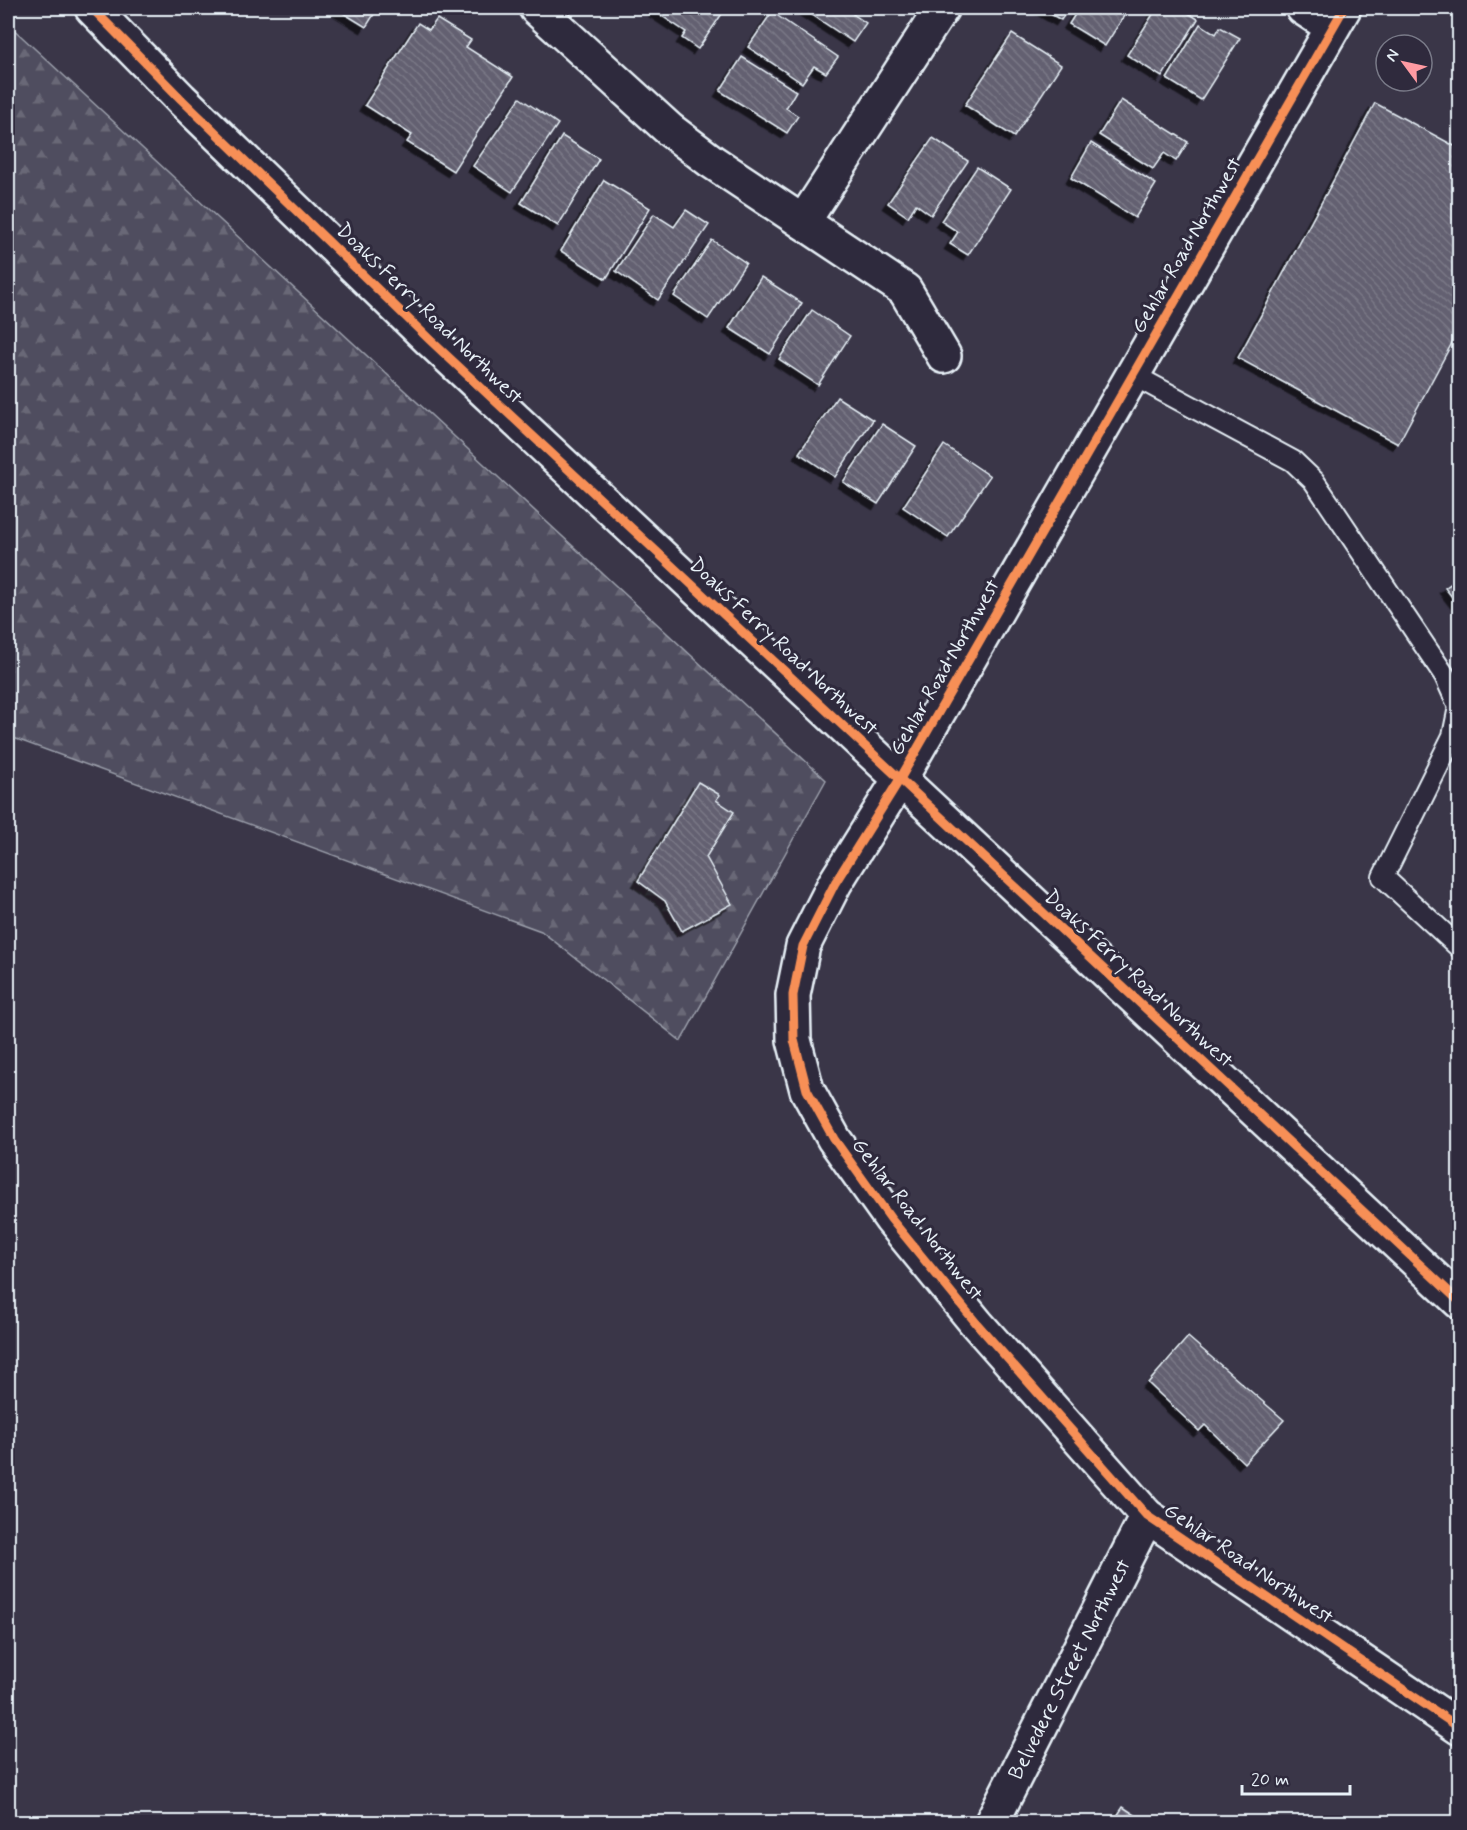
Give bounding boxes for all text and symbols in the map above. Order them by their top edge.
north arrow [1374,33,1434,93]
text: N [1381,45,1404,66]
street label: Gehlar Road Northwest [1125,152,1249,339]
street label: Doaks Ferry Road Northwest [330,217,529,411]
street label: Doaks Ferry Road Northwest [682,551,885,742]
street label: Gehlar Road Northwest [883,574,1007,761]
street label: Doaks Ferry Road Northwest [1037,883,1240,1074]
street label: Gehlar Road Northwest [845,1133,990,1307]
street label: Gehlar Road Northwest [1158,1497,1339,1631]
street label: Belvedere Street Northwest [1002,1554,1138,1785]
scale bar [1242,1758,1350,1796]
text: 20 m [1251,1768,1289,1792]

